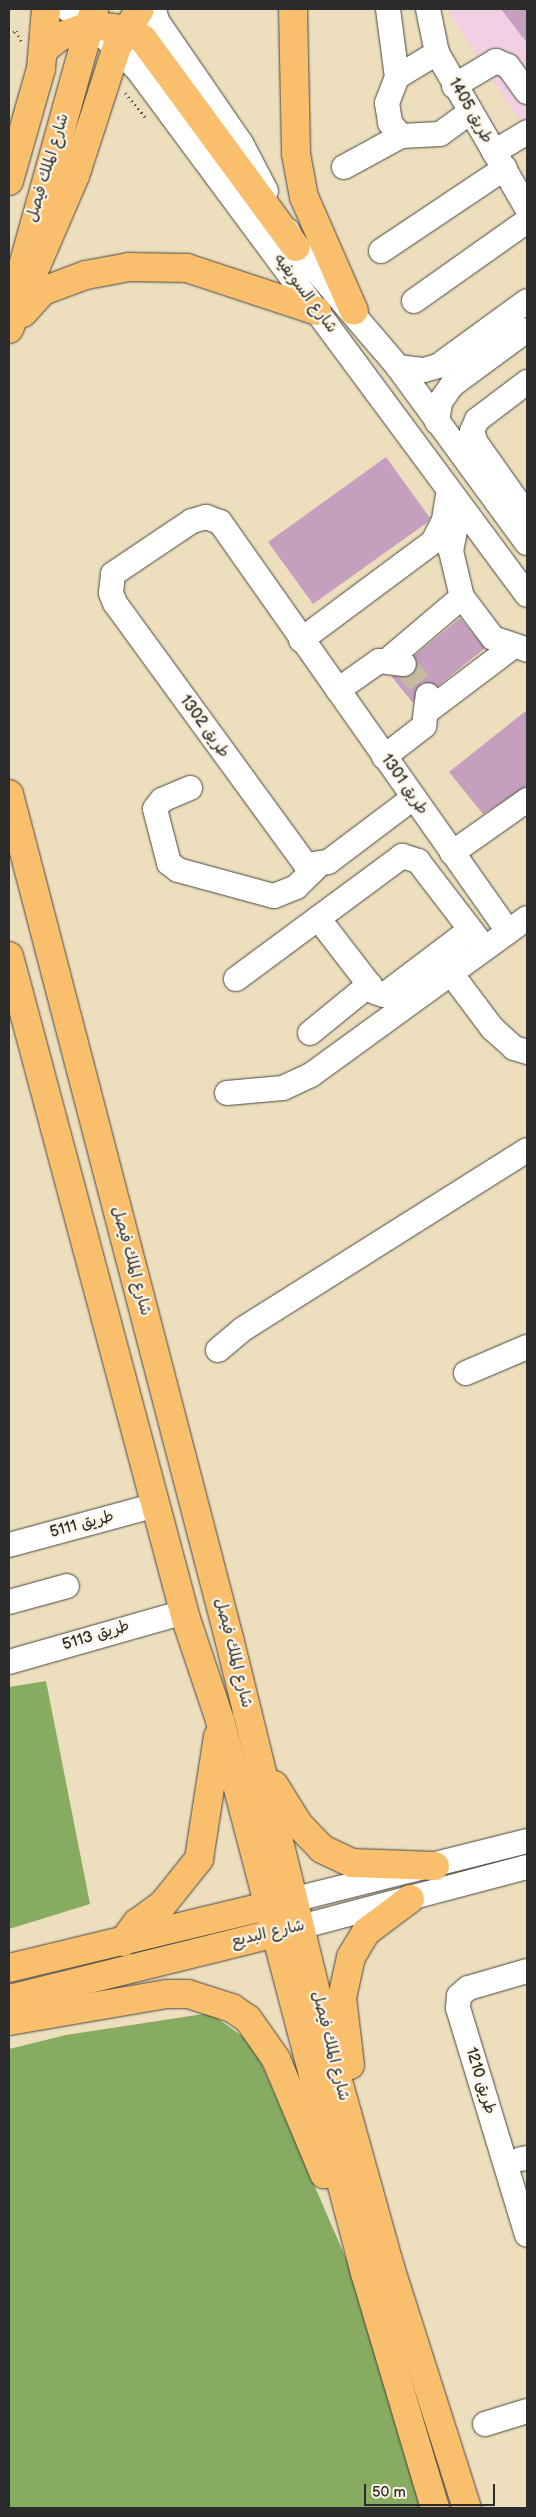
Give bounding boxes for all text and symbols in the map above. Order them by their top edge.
street label: طريق 1405 [444,75,496,147]
street label: شارع الملك فيصل [22,111,74,225]
street label: شارع السويفيه [269,251,341,337]
street label: طريق 1302 [175,692,233,762]
street label: طريق 1301 [376,751,432,819]
street label: شارع الملك فيصل [107,1204,155,1318]
street label: طريق 5111 [48,1507,116,1543]
street label: شارع الملك فيصل [210,1596,256,1710]
street label: طريق 5113 [60,1617,132,1655]
street label: شارع البديع [230,1916,306,1952]
street label: شارع الملك فيصل [307,1989,353,2103]
street label: طريق 1210 [461,2045,499,2117]
scale bar [366,2474,497,2506]
text: 50 m [372,2483,406,2502]

